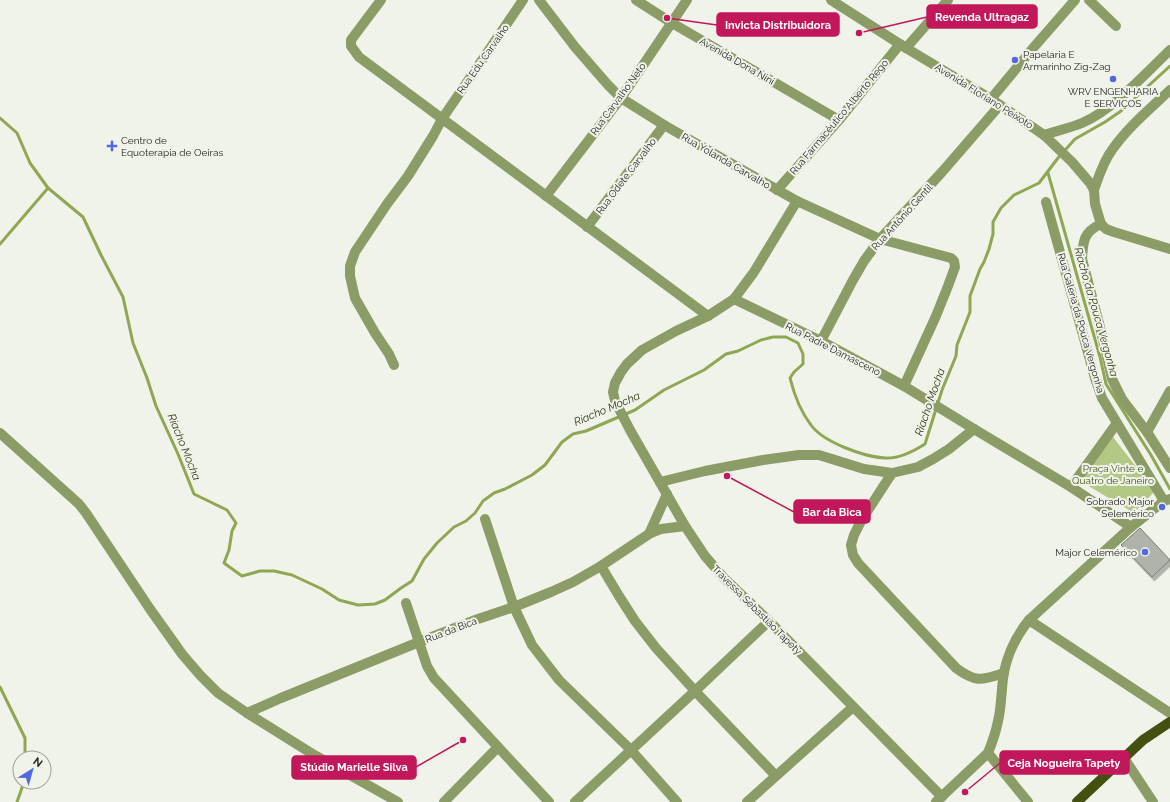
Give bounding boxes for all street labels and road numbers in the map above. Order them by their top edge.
street label: Rua Edu Carvalho [455,22,511,96]
street label: Avenida Dona Nini [698,35,776,87]
street label: Rua Farmacêutico Alberto Rego [788,57,890,177]
street label: Rua Carvalho Neto [588,61,648,137]
street label: Avenida Floriano Peixoto [933,61,1035,131]
street label: Rua Yolanda Carvalho [680,131,772,191]
street label: Rua Odete Carvalho [594,136,658,216]
street label: Rua Antônio Gentil [869,181,935,252]
street label: Rua Galeria da Pouca Vergonha [1056,252,1106,394]
street label: Rua Padre Damasceno [784,320,882,378]
street label: Travessa Sebastião Tapety [710,563,804,657]
street label: Rua da Bica [424,615,478,645]

